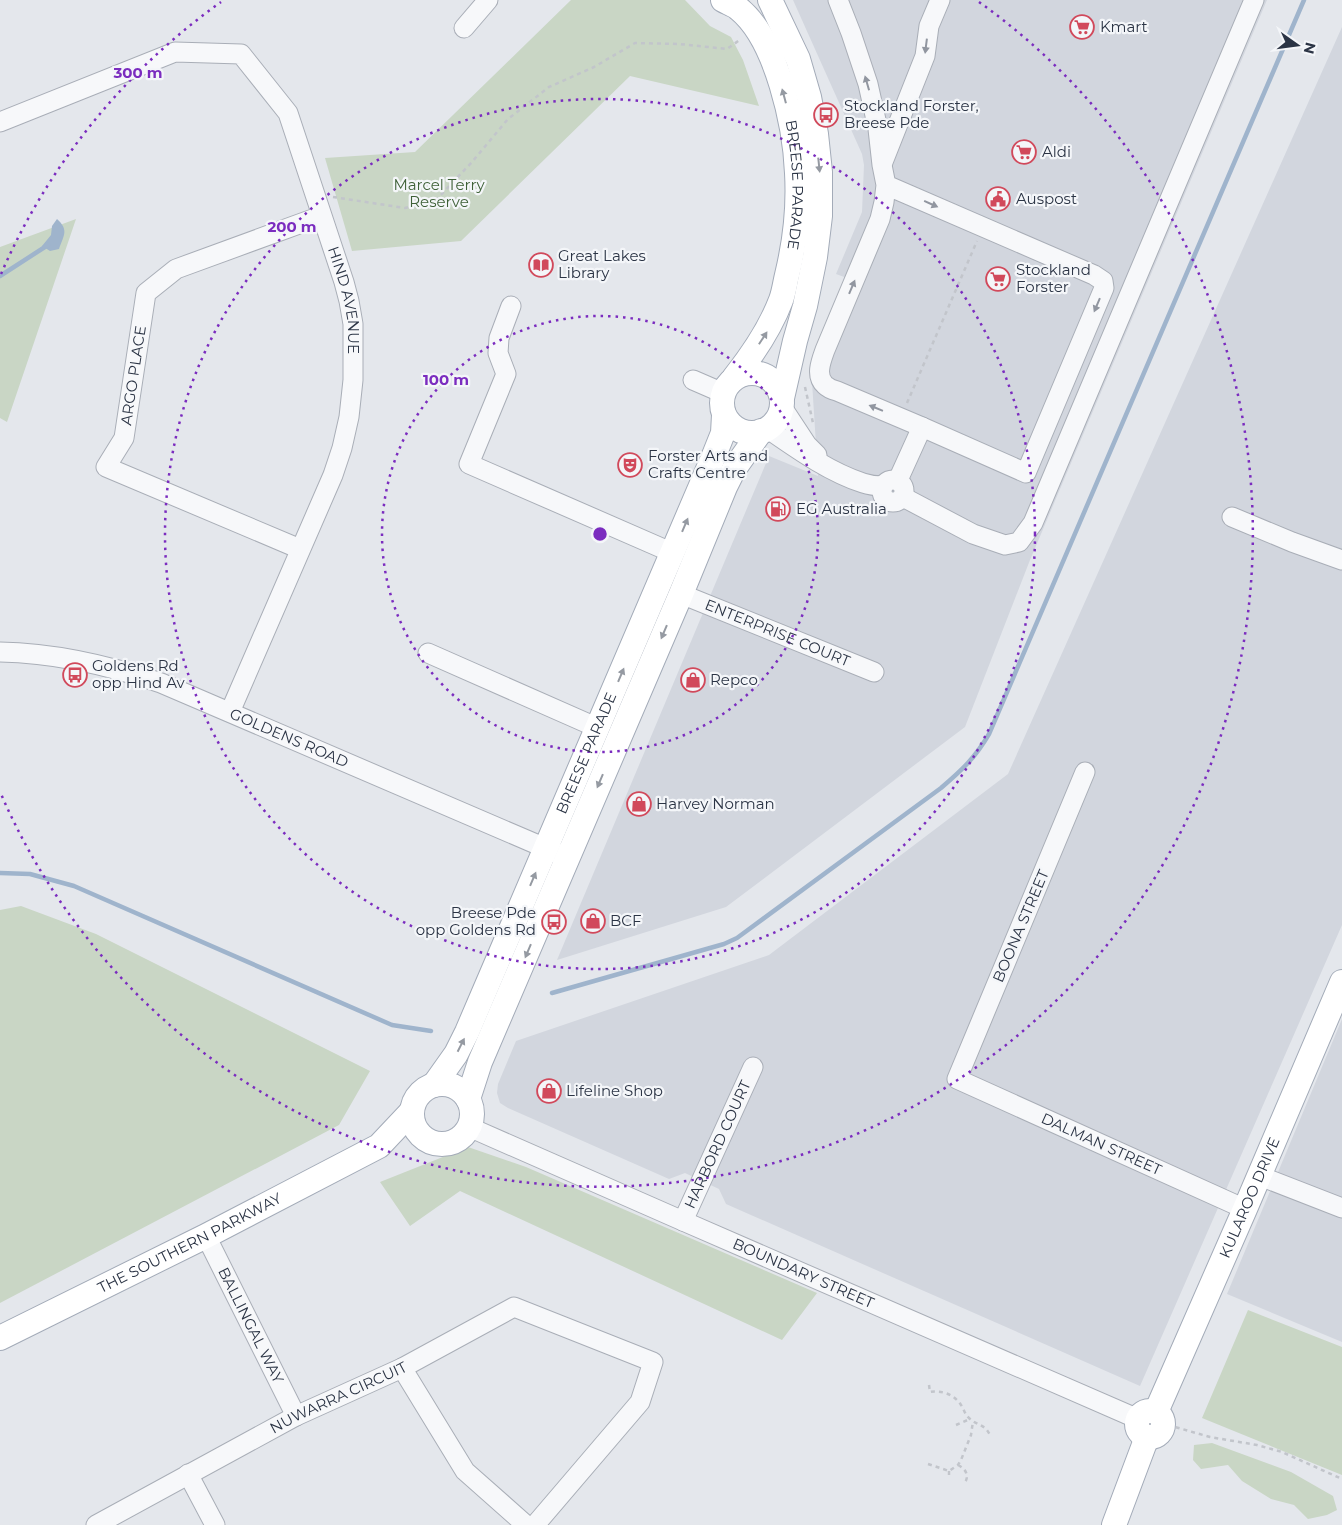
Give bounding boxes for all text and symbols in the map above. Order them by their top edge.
supermarket icon: Kmart [1069,14,1095,40]
place label: Kmart [1100,17,1148,36]
north arrow [1272,20,1322,70]
one-way arrow [922,39,930,55]
text: N [1300,40,1320,56]
text: 300 m [112,63,163,82]
one-way arrow [863,75,871,90]
one-way arrow [779,88,787,103]
place label: Stockland Forster, Breese Pde [844,96,979,132]
bus stop icon: Stockland Forster, Breese Pde [813,102,839,128]
street label: BREESE PARADE [781,118,808,251]
supermarket icon: Aldi [1011,139,1037,165]
place label: Aldi [1042,142,1071,161]
one-way arrow [815,157,823,173]
park label: Marcel Terry Reserve [393,175,485,211]
public building icon: Auspost [985,186,1011,212]
place label: Auspost [1016,189,1077,208]
one-way arrow [924,200,938,208]
text: 200 m [267,217,317,236]
street label: HIND AVENUE [324,244,363,354]
place label: Great Lakes Library [558,246,646,282]
library icon: Great Lakes Library [528,252,554,278]
place label: Stockland Forster [1016,260,1091,296]
supermarket icon: Stockland Forster [985,266,1011,292]
one-way arrow [848,280,856,294]
one-way arrow [1093,298,1101,312]
street label: ARGO PLACE [116,324,150,427]
one-way arrow [758,332,767,345]
text: 100 m [423,370,469,389]
one-way arrow [869,404,884,411]
place label: Forster Arts and Crafts Centre [648,446,768,482]
theatre icon: Forster Arts and Crafts Centre [617,452,643,478]
fuel station icon: EG Australia [765,496,791,522]
place label: EG Australia [796,499,887,518]
one-way arrow [681,518,689,532]
centre of rings [591,525,609,543]
street label: ENTERPRISE COURT [702,595,853,670]
one-way arrow [660,625,668,639]
place label: Goldens Rd opp Hind Av [92,656,186,692]
bus stop icon: Goldens Rd opp Hind Av [62,662,88,688]
one-way arrow [617,667,625,682]
shop icon: Repco [680,667,706,693]
place label: Repco [710,670,758,689]
street label: BREESE PARADE [552,689,620,817]
street label: GOLDENS ROAD [227,704,352,771]
one-way arrow [596,774,604,788]
shop icon: Harvey Norman [626,791,652,817]
place label: Harvey Norman [656,794,775,813]
street label: BOONA STREET [988,866,1053,985]
one-way arrow [529,872,537,887]
place label: Breese Pde opp Goldens Rd [416,903,536,939]
shop icon: BCF [580,908,606,934]
bus stop icon: Breese Pde opp Goldens Rd [541,909,567,935]
place label: BCF [610,911,641,930]
one-way arrow [524,944,532,958]
one-way arrow [457,1037,465,1052]
street label: HARBORD COURT [680,1077,755,1211]
shop icon: Lifeline Shop [536,1078,562,1104]
place label: Lifeline Shop [566,1081,663,1100]
street label: DALMAN STREET [1038,1108,1165,1179]
street label: KULAROO DRIVE [1215,1134,1284,1261]
street label: THE SOUTHERN PARKWAY [94,1188,285,1297]
street label: BOUNDARY STREET [730,1234,878,1312]
street label: BALLINGAL WAY [214,1264,288,1387]
street label: NUWARRA CIRCUIT [266,1357,411,1437]

